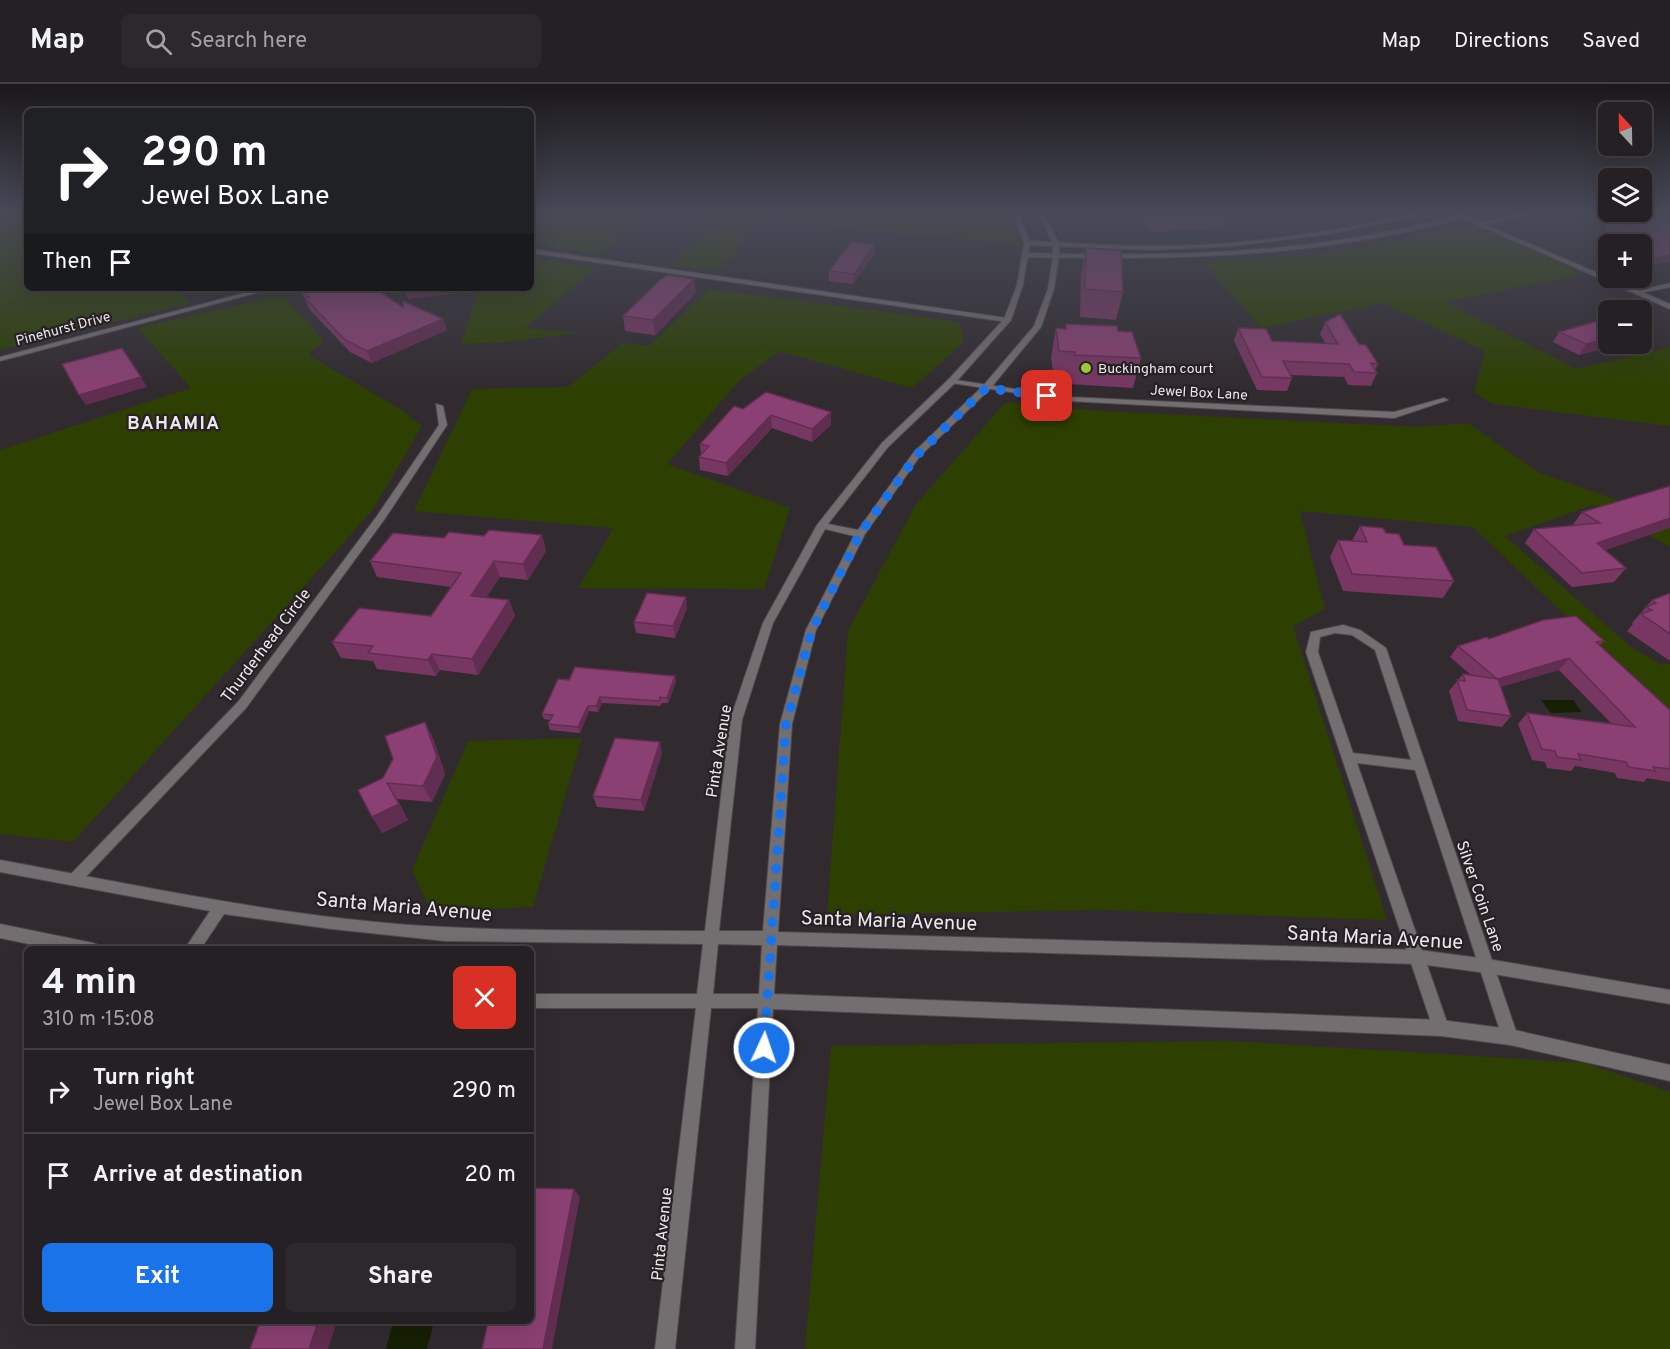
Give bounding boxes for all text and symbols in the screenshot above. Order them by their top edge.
search box [121,14,541,68]
text: Map [30,23,85,59]
icon: search [142,25,175,58]
text: Search here [190,28,307,55]
text: Map [1381,28,1421,55]
text: Directions [1454,28,1549,55]
text: Saved [1582,28,1640,55]
north arrow [1598,102,1652,156]
map controls [1598,102,1652,354]
text: 290 m [141,128,268,181]
icon: right [42,132,120,210]
button: layers [1598,168,1652,222]
text: Jewel Box Lane [141,180,330,214]
button: + [1598,234,1652,288]
icon: arrive [104,246,137,279]
text: Then [42,249,92,276]
button: − [1598,300,1652,354]
street label: Pinehurst Drive [14,309,113,350]
marker: Buckingham court [1079,361,1093,375]
place label: Buckingham court [1098,361,1213,378]
pin [1021,370,1072,421]
icon: arrive [1030,379,1063,412]
street label: Jewel Box Lane [1150,382,1248,405]
district label: BAHAMIA [127,413,221,436]
street label: Thurderhead Circle [217,585,316,707]
street label: Pinta Avenue [703,703,737,799]
street label: Silver Coin Lane [1451,838,1508,955]
street label: Santa Maria Avenue [315,887,493,929]
street label: Santa Maria Avenue [800,906,978,938]
street label: Santa Maria Avenue [1286,921,1464,957]
text: 4 min [42,961,137,1007]
button: close [453,966,516,1029]
text: 310 m · 15:08 [42,1007,155,1033]
position arrow [732,1016,796,1080]
text: Turn right [93,1065,195,1092]
icon: right [42,1075,75,1108]
text: 290 m [452,1078,516,1105]
text: Jewel Box Lane [93,1092,233,1118]
icon: arrive [42,1159,75,1192]
text: Arrive at destination [93,1162,303,1189]
text: 20 m [465,1162,516,1189]
street label: Pinta Avenue [648,1187,678,1282]
button: Exit [42,1243,273,1312]
button: Share [285,1243,516,1312]

